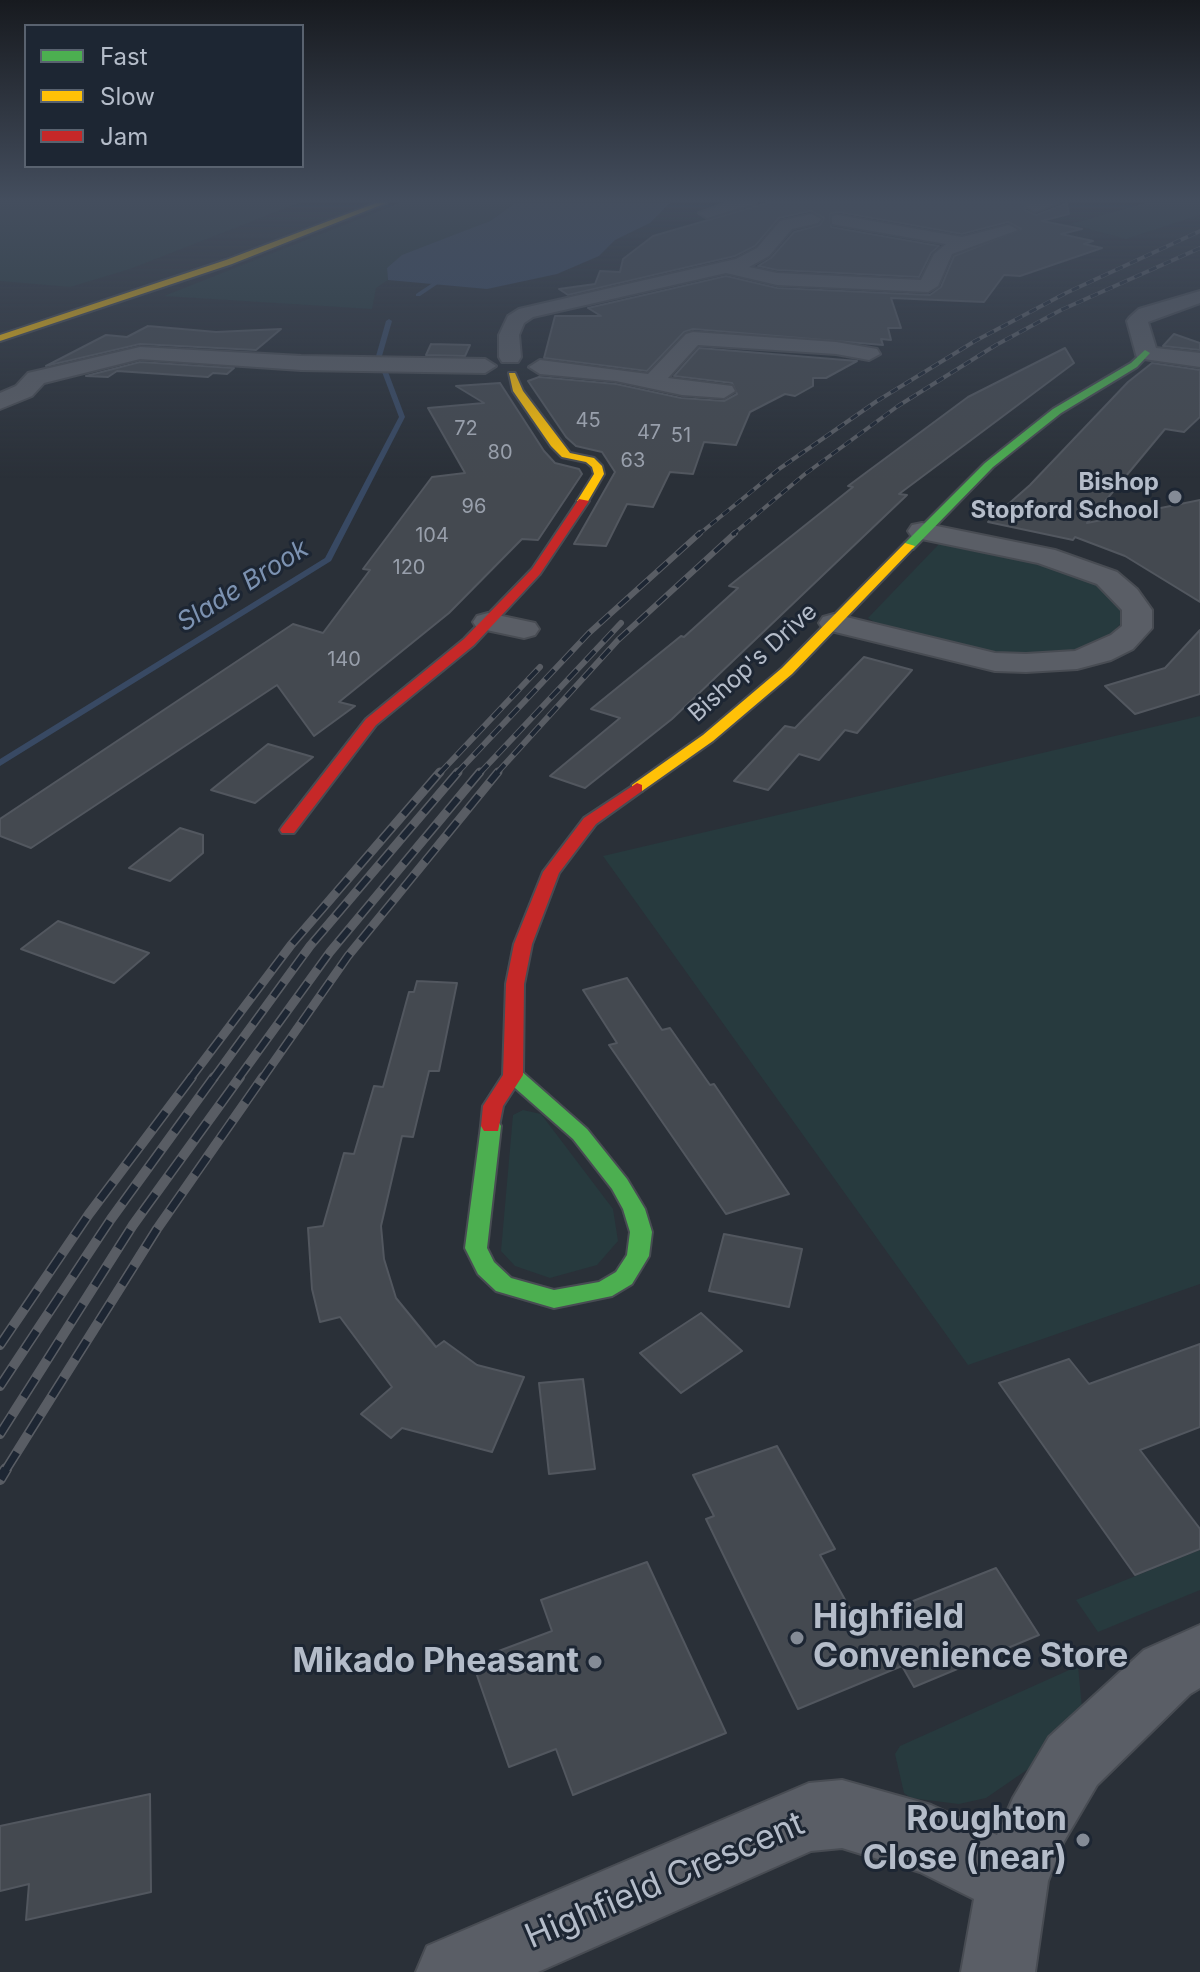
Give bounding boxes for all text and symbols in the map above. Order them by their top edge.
legend [24,24,304,168]
text: Fast [100,42,148,71]
text: Slow [100,82,155,111]
text: Jam [100,122,148,151]
house number: 45 [575,409,601,433]
house number: 72 [454,417,478,441]
house number: 47 [637,421,661,445]
house number: 51 [671,424,691,448]
house number: 80 [488,441,512,465]
house number: 63 [621,449,645,473]
place label: Bishop Stopford School [970,469,1159,525]
marker: Bishop Stopford School [1166,488,1184,506]
house number: 96 [462,495,486,519]
house number: 104 [415,524,449,548]
water label: Slade Brook [172,533,314,639]
house number: 120 [393,556,425,580]
street label: Bishop's Drive [683,598,823,728]
house number: 140 [327,648,361,672]
place label: Highfield Convenience Store [813,1598,1128,1678]
marker: Highfield Convenience Store [788,1629,806,1647]
place label: Mikado Pheasant [292,1642,579,1682]
marker: Mikado Pheasant [586,1653,604,1671]
place label: Roughton Close (near) [863,1800,1067,1880]
street label: Highfield Crescent [519,1804,811,1958]
marker: Roughton Close (near) [1074,1831,1092,1849]

